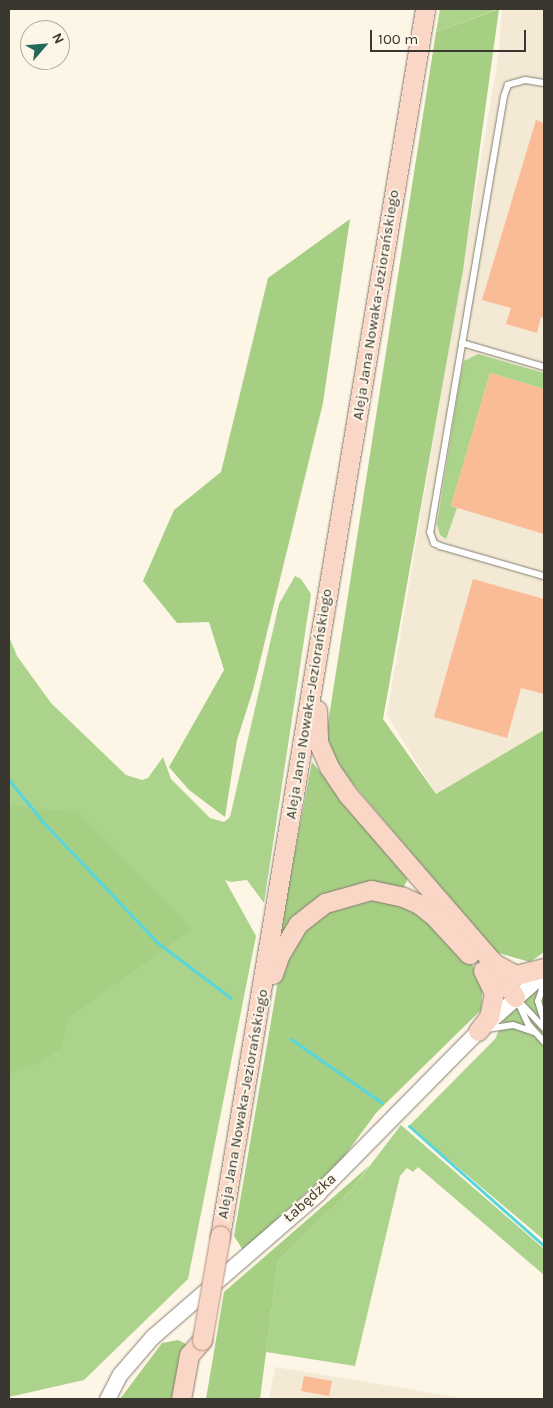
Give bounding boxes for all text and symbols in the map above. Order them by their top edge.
north arrow [20,20,70,70]
scale bar [373,20,529,52]
text: N [48,30,68,47]
text: 100 m [378,30,418,48]
street label: Aleja Jana Nowaka-Jeziorańskiego [349,188,403,422]
street label: Aleja Jana Nowaka-Jeziorańskiego [282,587,336,821]
street label: Aleja Jana Nowaka-Jeziorańskiego [214,988,272,1220]
street label: Łabędzka [280,1170,340,1226]

